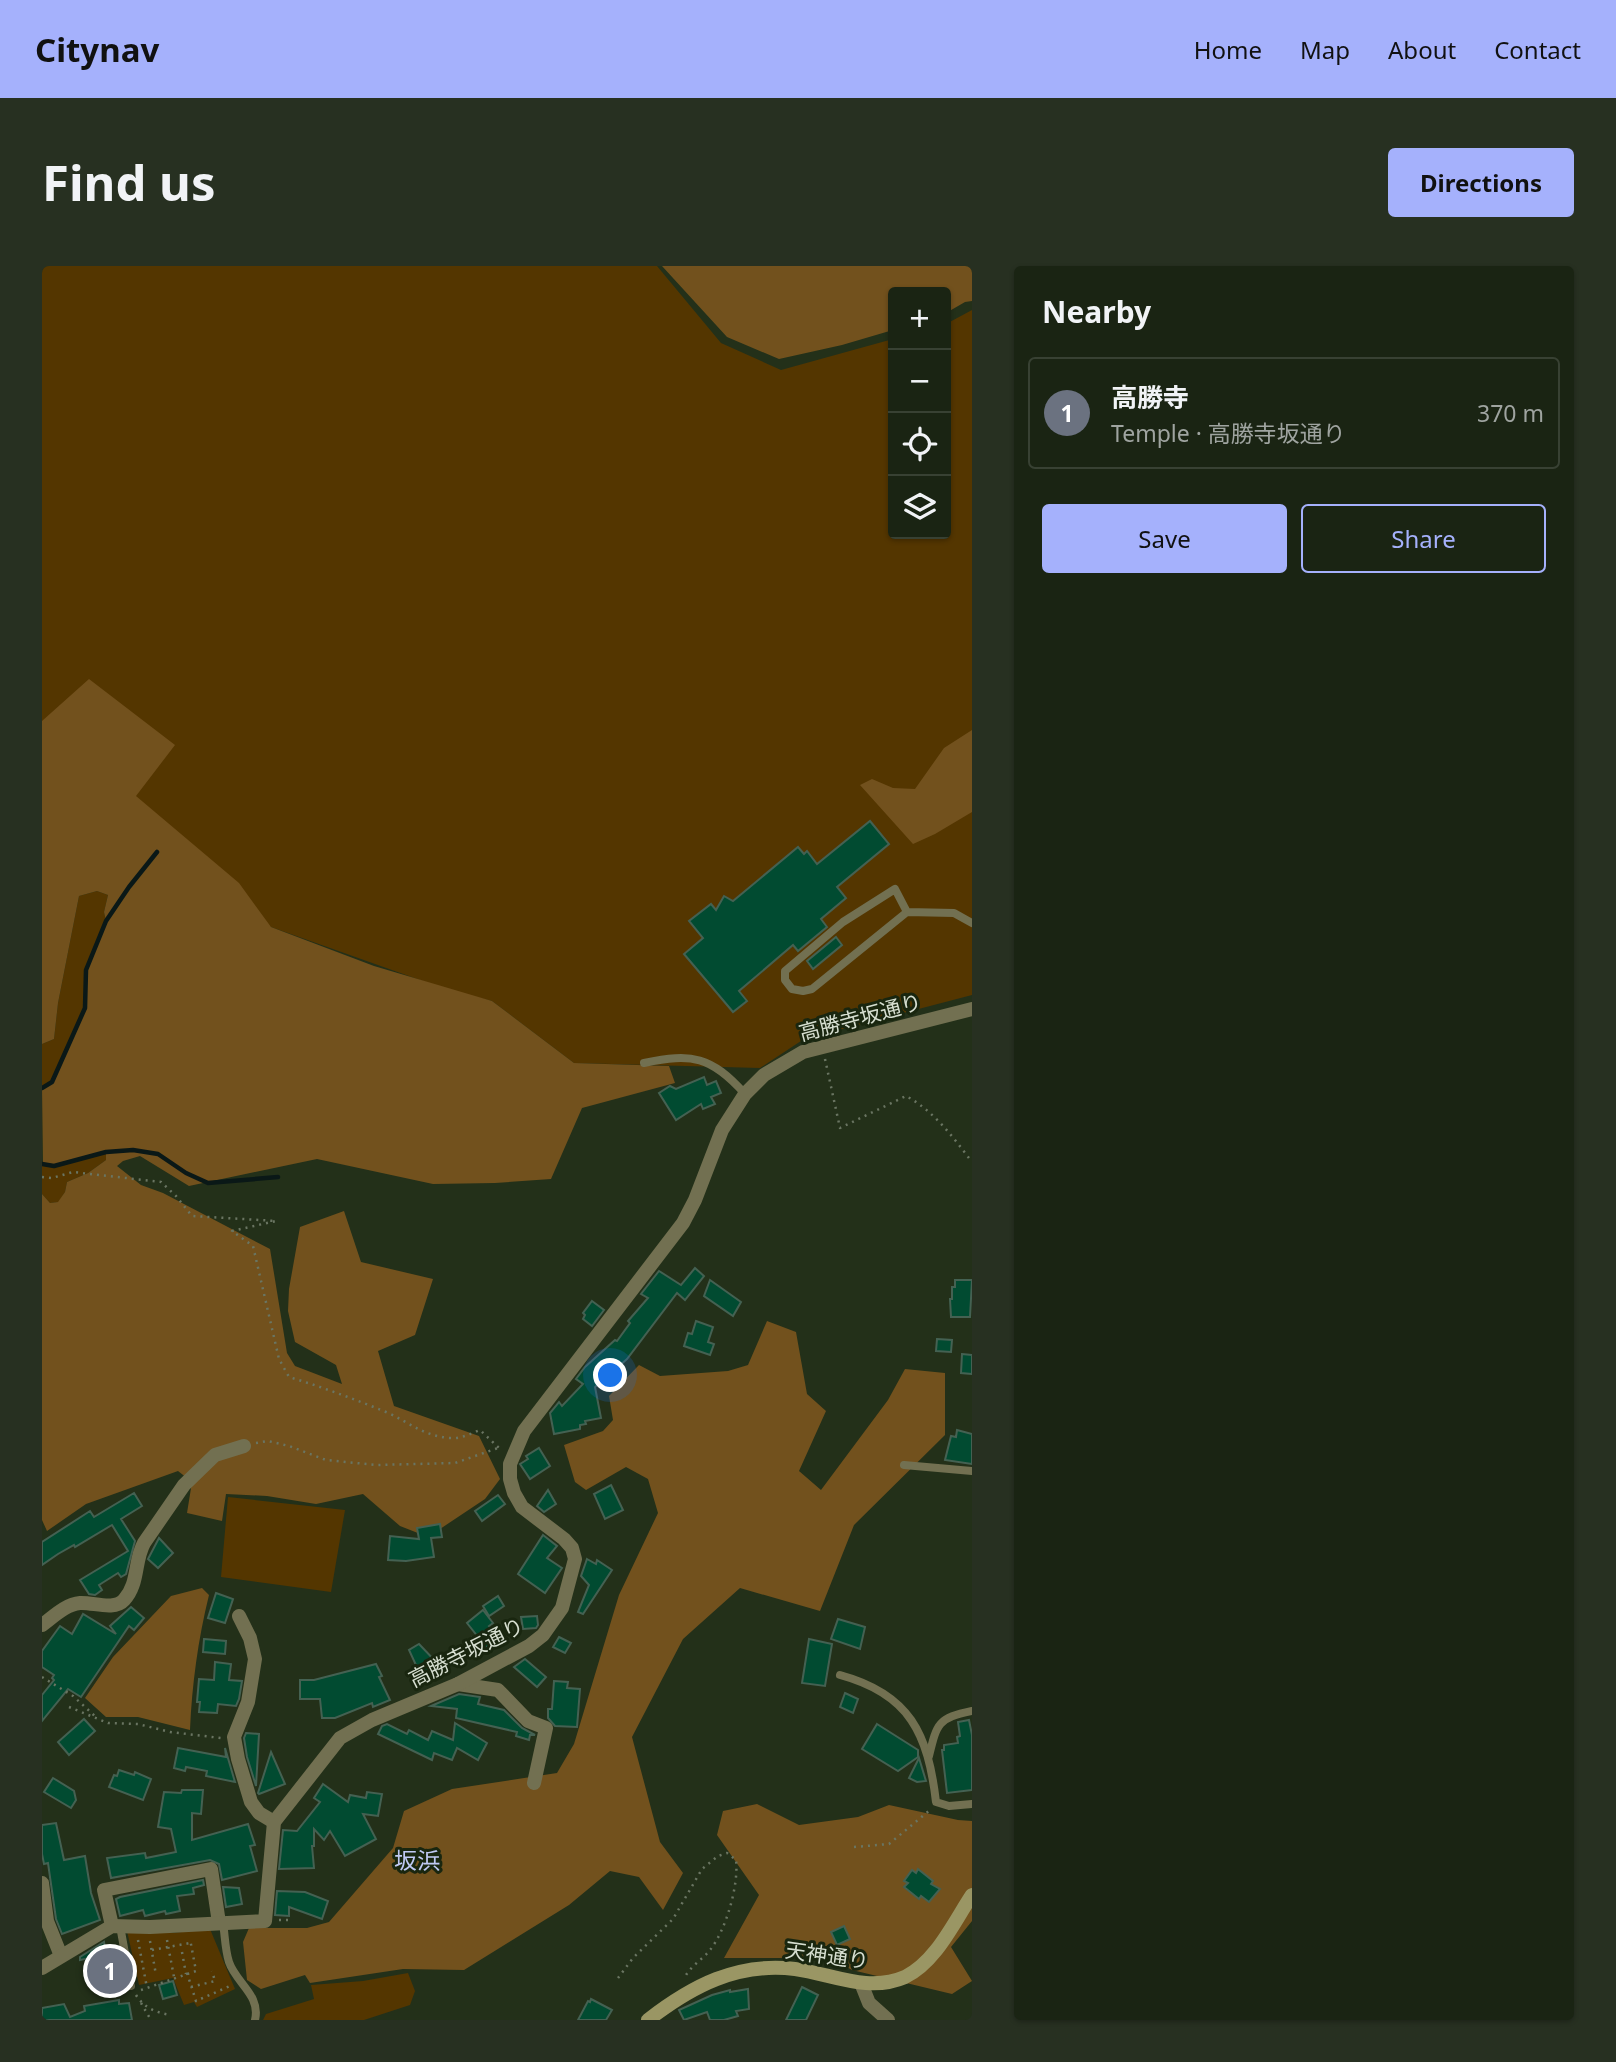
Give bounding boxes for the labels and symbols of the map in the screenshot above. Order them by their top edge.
street label: 高勝寺坂通り [796,987,924,1047]
your location [593,1358,627,1392]
street label: 高勝寺坂通り [404,1611,528,1693]
district label: 坂浜 [394,1844,440,1876]
street label: 天神通り [783,1935,871,1975]
pin: 1 [87,1945,133,1997]

